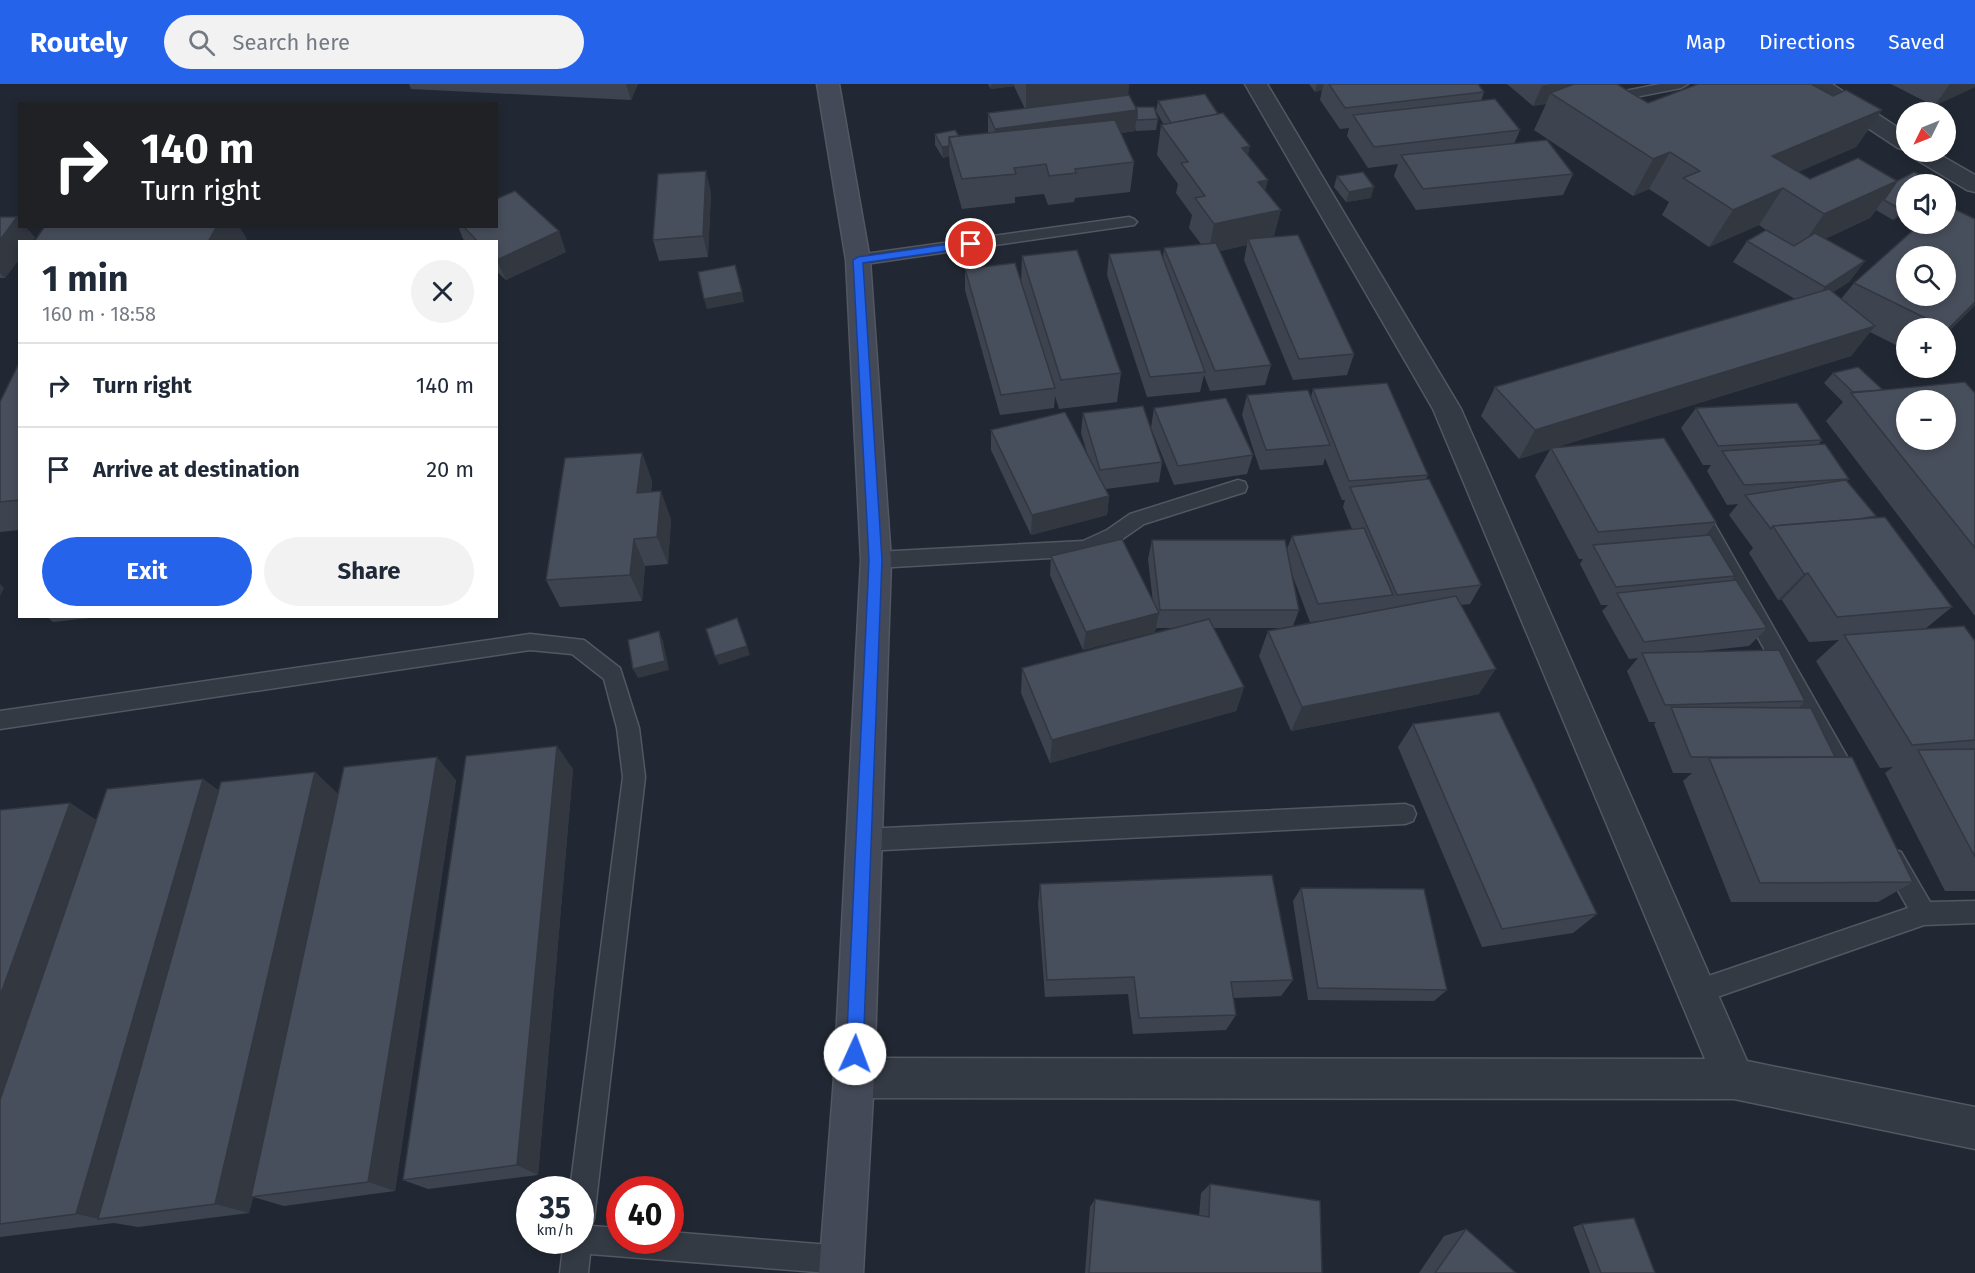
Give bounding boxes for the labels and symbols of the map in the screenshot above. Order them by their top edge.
north arrow [1896,102,1956,162]
pin [945,218,996,269]
position arrow [823,1022,887,1086]
speed limit sign: 40 [606,1176,684,1254]

